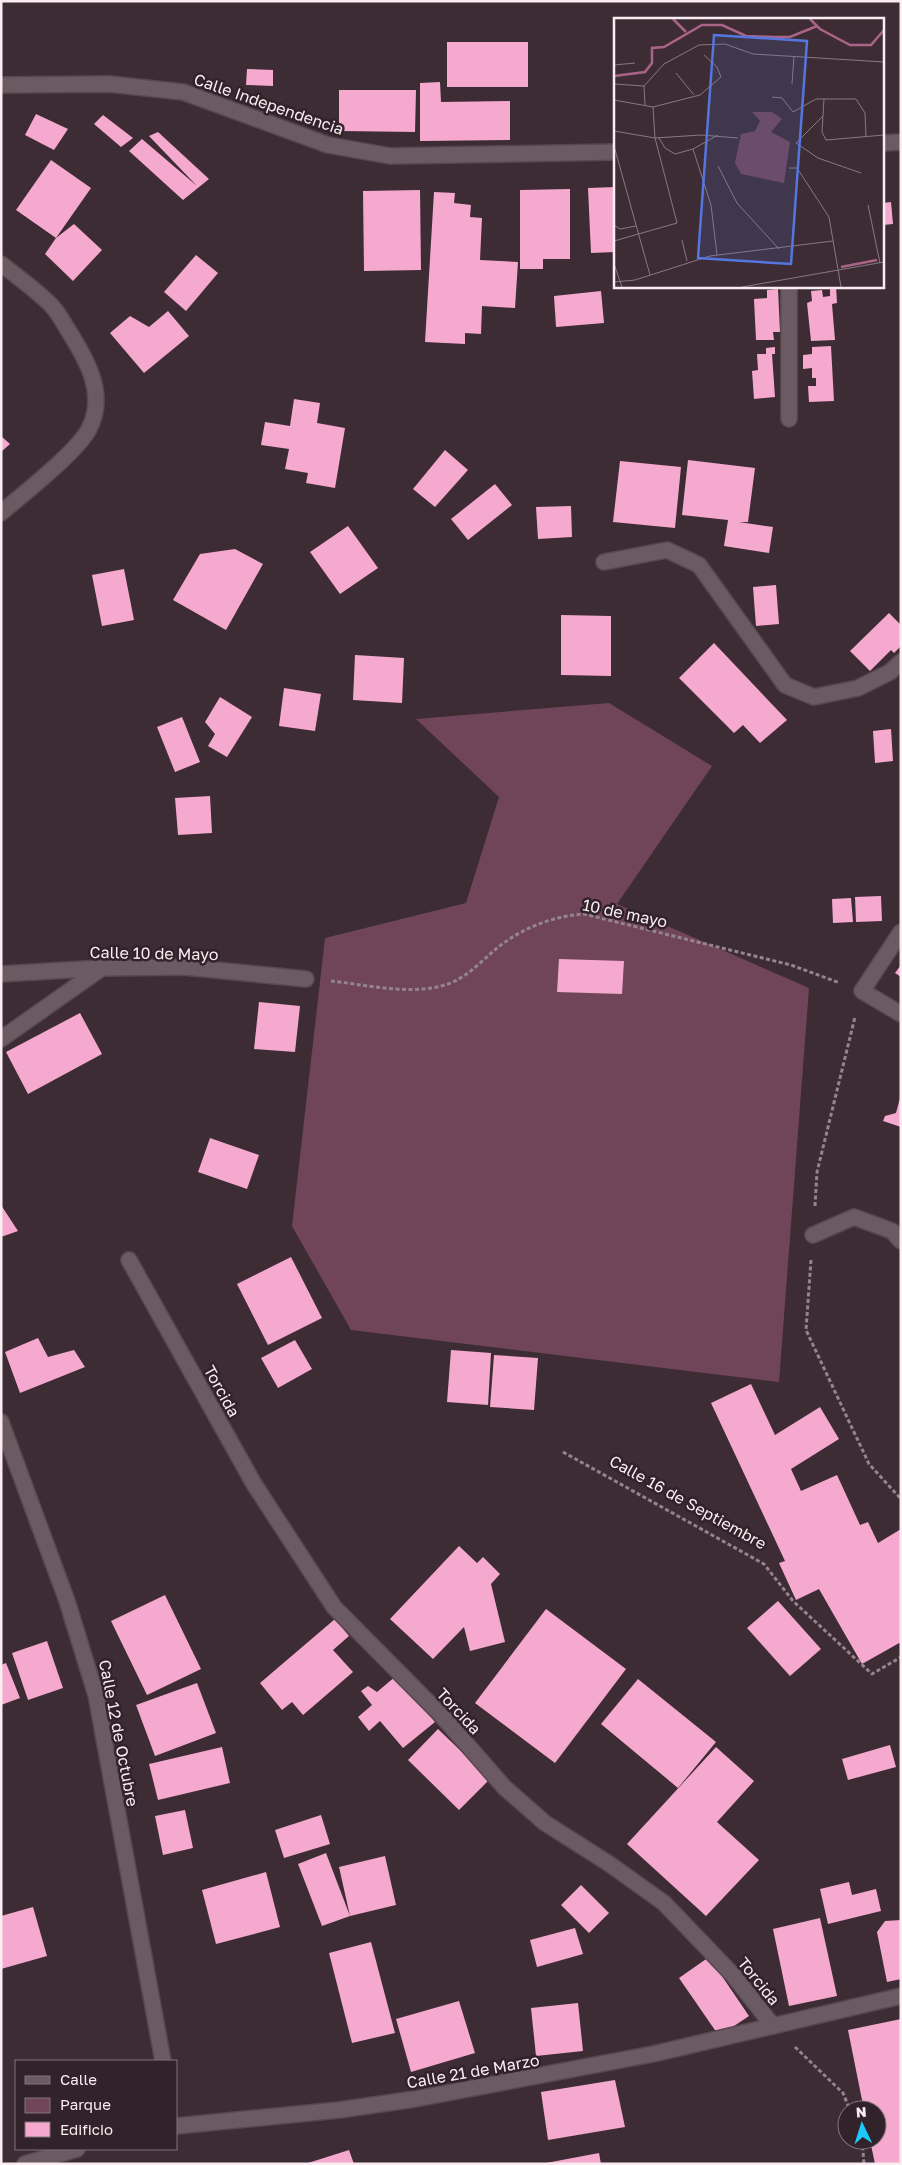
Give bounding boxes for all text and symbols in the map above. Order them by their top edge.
inset map [614,18,884,288]
street label: Calle Independencia [191,69,347,139]
street label: 10 de mayo [581,894,669,932]
street label: Calle 10 de Mayo [89,942,219,964]
street label: Torcida [200,1362,244,1420]
street label: Calle 16 de Septiembre [606,1450,770,1554]
street label: Calle 12 de Octubre [95,1658,143,1808]
street label: Torcida [433,1684,485,1738]
street label: Torcida [734,1953,784,2009]
street label: Calle 21 de Marzo [405,2049,541,2093]
legend [15,2060,178,2150]
text: Calle [60,2070,97,2088]
text: Parque [60,2095,111,2113]
north arrow [837,2100,887,2150]
text: N [855,2103,867,2120]
text: Edificio [60,2120,113,2138]

